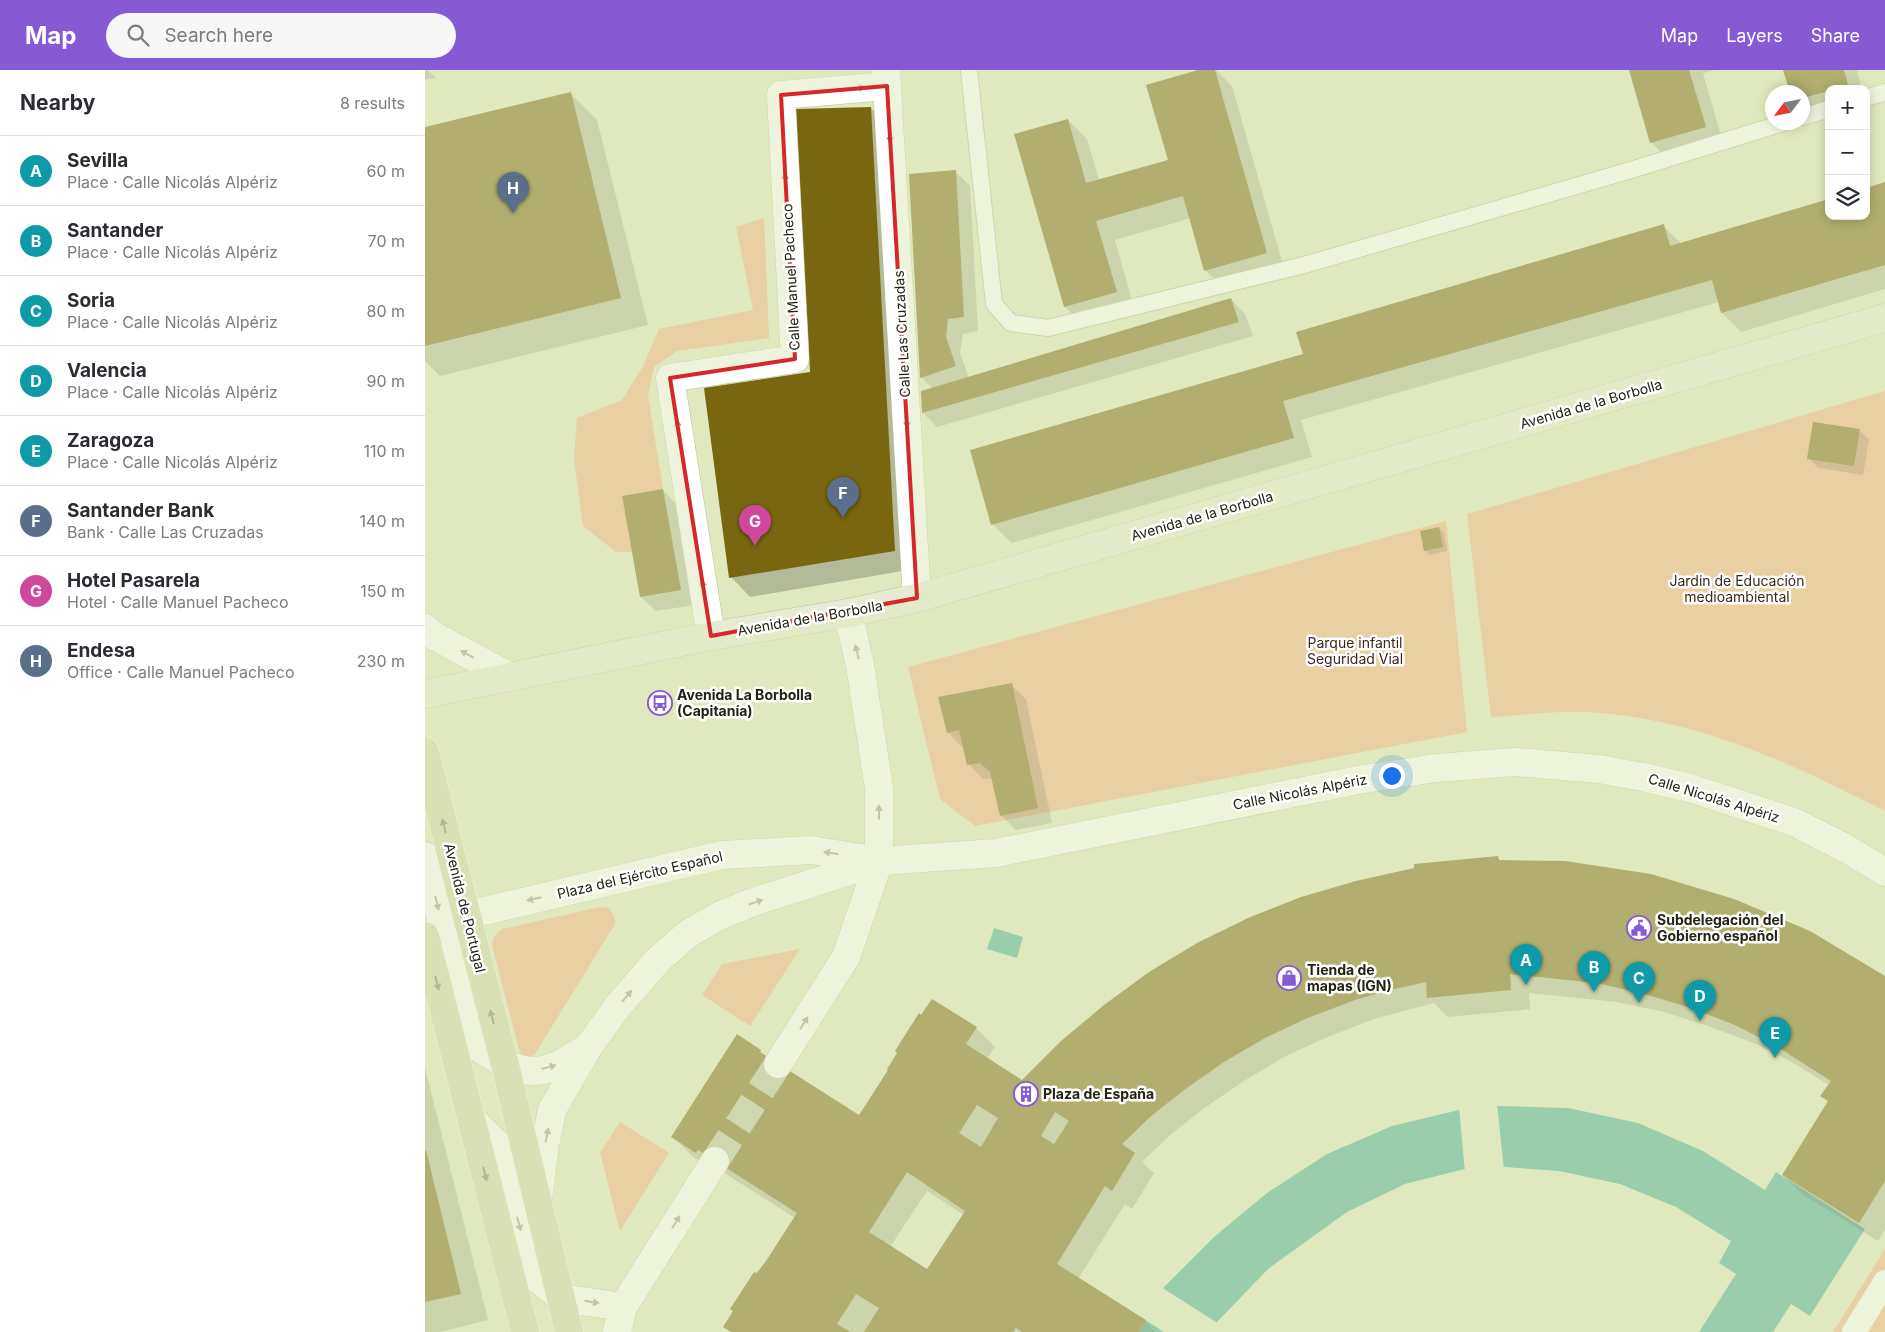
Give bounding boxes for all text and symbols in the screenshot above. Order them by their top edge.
search box [106,13,456,58]
text: Map [25,21,76,50]
icon: search [124,21,152,49]
text: Search here [164,24,273,47]
text: Map [1661,25,1698,46]
text: Layers [1726,25,1783,46]
text: Share [1811,25,1860,46]
one-way arrow [851,84,867,92]
north arrow [1765,85,1810,130]
map controls [1825,85,1870,220]
button: + [1825,85,1870,130]
text: Nearby [20,90,95,115]
text: 8 results [340,93,405,113]
one-way arrow [887,128,895,144]
button: − [1825,130,1870,175]
text: Sevilla [67,149,128,172]
text: A [30,161,42,181]
text: 60 m [366,161,405,181]
text: Place · Calle Nicolás Alpériz [67,172,278,192]
pin: H [497,172,529,213]
one-way arrow [781,172,789,188]
button: layers [1825,175,1870,220]
street label: Calle Manuel Pacheco [778,203,803,351]
text: Santander [67,219,163,242]
text: B [31,231,41,251]
text: 70 m [368,231,405,251]
text: Place · Calle Nicolás Alpériz [67,242,278,262]
street label: Calle Las Cruzadas [890,270,913,398]
text: Soria [67,289,115,312]
text: C [30,301,42,321]
text: 80 m [366,301,405,321]
text: Place · Calle Nicolás Alpériz [67,312,278,332]
text: Valencia [67,359,147,382]
text: D [30,371,42,391]
text: 90 m [366,371,405,391]
street label: Avenida de la Borbolla [1518,375,1664,432]
text: Place · Calle Nicolás Alpériz [67,382,278,402]
one-way arrow [903,413,911,429]
one-way arrow [673,419,681,435]
text: Zaragoza [67,429,154,452]
text: E [31,441,41,461]
text: 110 m [363,441,405,461]
text: Place · Calle Nicolás Alpériz [67,452,278,472]
pin: F [827,477,859,518]
street label: Avenida de la Borbolla [1129,487,1275,544]
text: Santander Bank [67,499,214,522]
pin: G [739,505,771,546]
text: F [31,511,41,531]
text: 140 m [360,511,405,531]
text: Bank · Calle Las Cruzadas [67,522,264,542]
text: Hotel Pasarela [67,569,200,592]
park label: Jardin de Educación medioambiental [1669,572,1805,605]
one-way arrow [699,579,707,595]
text: G [30,581,42,601]
text: 150 m [360,581,405,601]
text: Hotel · Calle Manuel Pacheco [67,592,289,612]
street label: Avenida de la Borbolla [736,596,884,639]
park label: Parque infantil Seguridad Vial [1307,634,1403,667]
text: Endesa [67,639,135,662]
one-way arrow [853,644,861,659]
one-way arrow [460,650,475,658]
text: H [30,651,42,671]
text: 230 m [357,651,405,671]
text: Office · Calle Manuel Pacheco [67,662,295,682]
place label: Avenida La Borbolla (Capitanía) [677,686,812,719]
bus stop icon: Avenida La Borbolla (Capitanía) [647,690,673,716]
your location [1379,763,1405,789]
street label: Calle Nicolás Alpériz [1646,769,1782,826]
street label: Calle Nicolás Alpériz [1231,770,1368,813]
one-way arrow [875,804,883,820]
one-way arrow [440,818,448,833]
street label: Avenida de Portugal [441,841,490,974]
street label: Plaza del Ejército Español [555,847,724,902]
one-way arrow [823,849,839,857]
one-way arrow [527,895,542,903]
one-way arrow [433,896,441,911]
one-way arrow [749,897,764,905]
place label: Subdelegación del Gobierno español [1657,911,1784,944]
public building icon: Subdelegación del Gobierno español [1626,915,1652,941]
pin: A [1510,944,1542,985]
pin: B [1578,951,1610,992]
place label: Tienda de mapas (IGN) [1307,961,1392,994]
pin: C [1623,962,1655,1003]
shop icon: Tienda de mapas (IGN) [1276,965,1302,991]
one-way arrow [433,975,441,990]
pin: D [1684,980,1716,1021]
one-way arrow [622,989,633,1002]
one-way arrow [488,1010,496,1025]
one-way arrow [800,1016,809,1029]
pin: E [1759,1017,1791,1058]
one-way arrow [541,1063,557,1071]
building icon: Plaza de España [1013,1081,1039,1107]
place label: Plaza de España [1043,1085,1154,1102]
one-way arrow [544,1126,552,1142]
one-way arrow [481,1167,489,1182]
one-way arrow [672,1216,681,1229]
one-way arrow [516,1217,524,1232]
one-way arrow [585,1299,601,1307]

